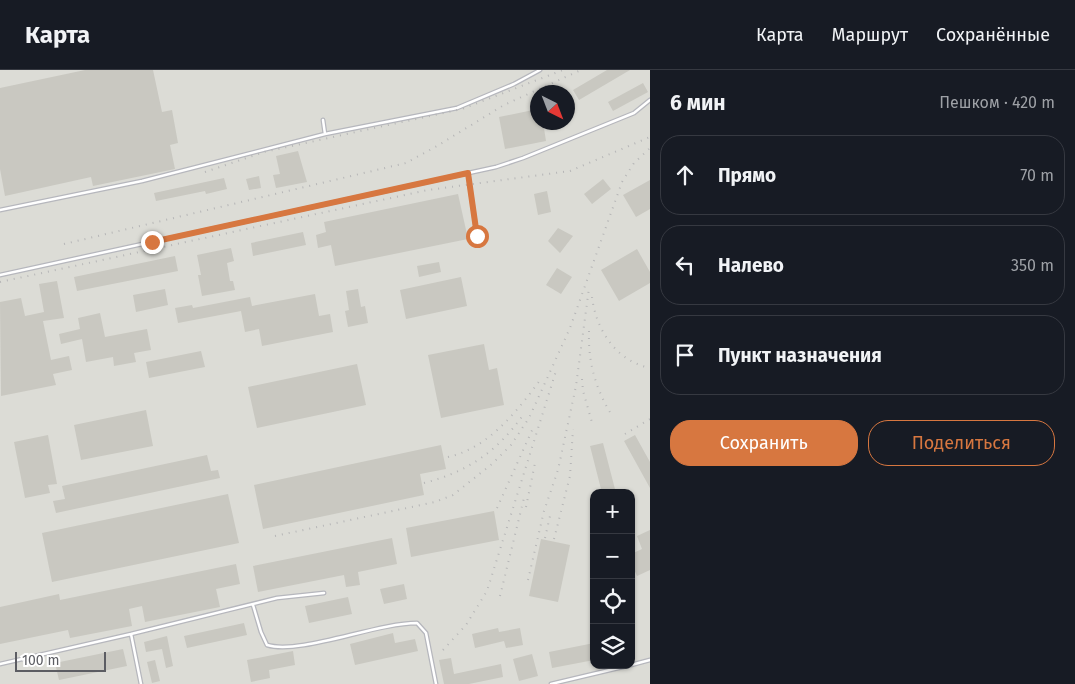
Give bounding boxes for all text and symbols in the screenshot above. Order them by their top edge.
text: Карта [25,21,90,49]
text: Карта [756,24,804,46]
text: Маршрут [832,24,908,46]
text: Сохранённые [936,24,1050,46]
north arrow [530,85,575,130]
text: 6 мин [670,90,726,116]
text: Пешком · 420 m [939,93,1055,112]
icon: ahead [671,161,699,189]
text: Прямо [718,164,776,187]
text: 70 m [1020,166,1054,185]
route start [466,225,489,248]
route end [141,231,164,254]
icon: left [671,251,699,279]
text: Налево [718,254,784,277]
text: 350 m [1011,256,1054,275]
icon: arrive [671,341,699,369]
text: Пункт назначения [718,344,882,367]
button: Сохранить [670,420,858,466]
button: Поделиться [868,420,1055,466]
map controls [590,489,635,669]
button: + [590,489,635,534]
button: − [590,534,635,579]
button: locate [590,579,635,624]
button: layers [590,624,635,669]
scale bar [15,649,106,672]
text: 100 m [22,652,59,669]

